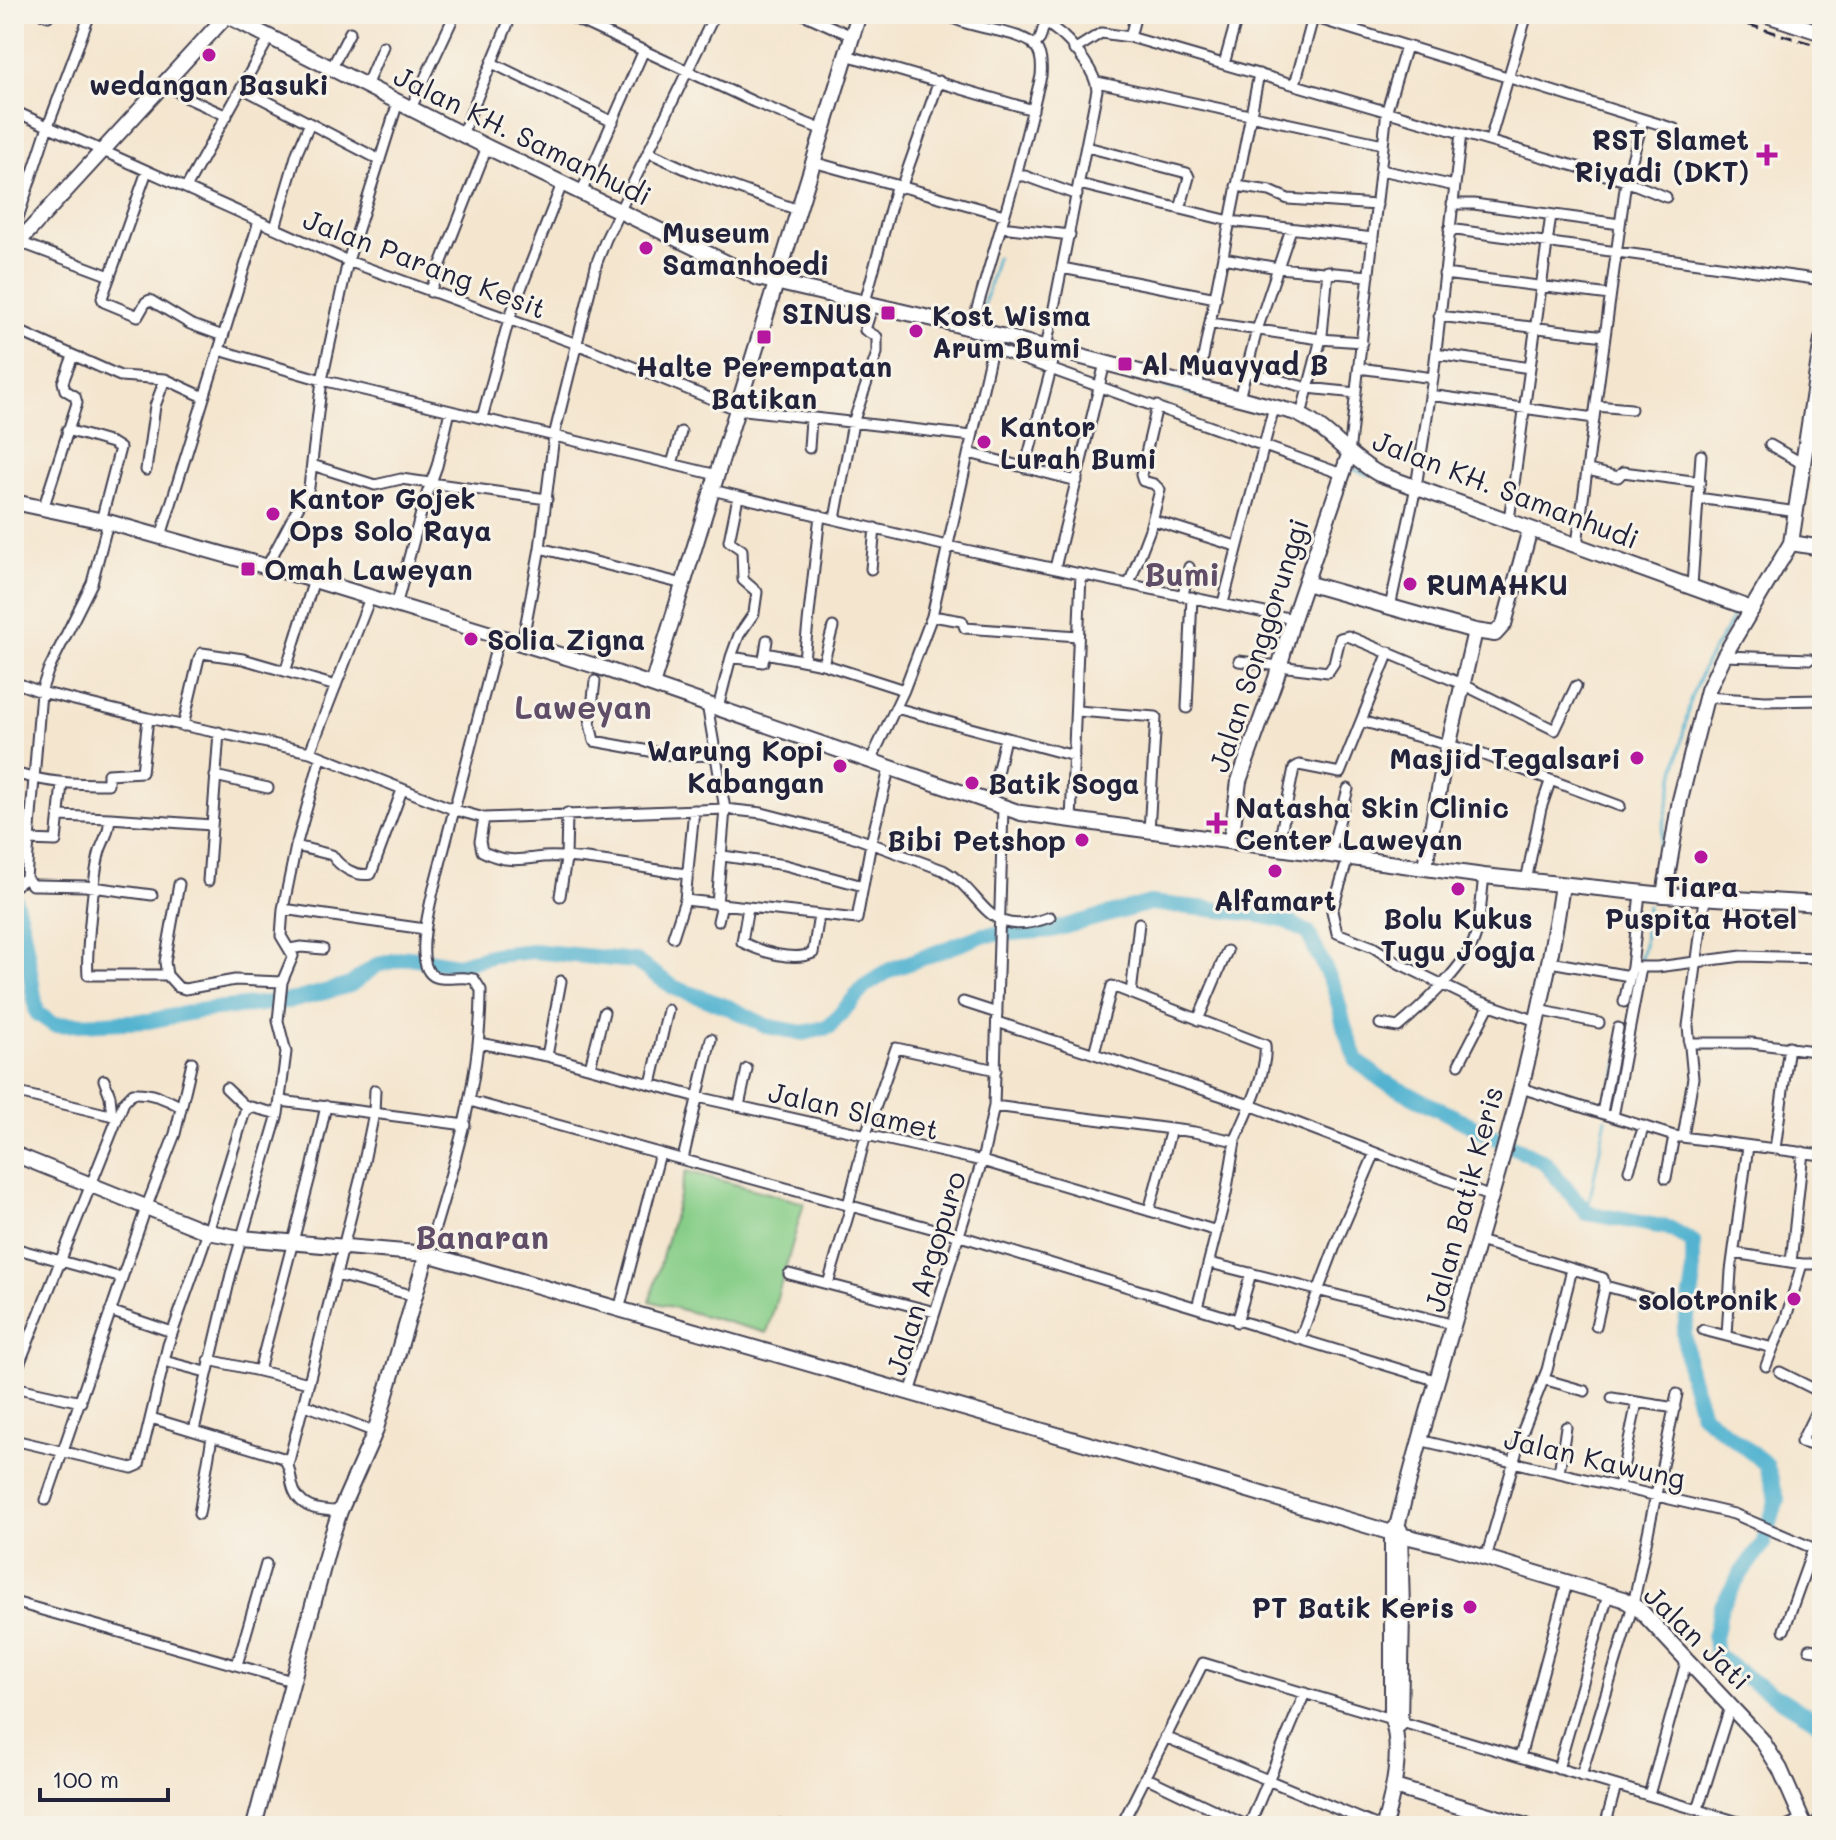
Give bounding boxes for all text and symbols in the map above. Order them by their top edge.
marker: wedangan Basuki [200,46,218,64]
street label: Jalan KH. Samanhudi [388,57,658,213]
place label: wedangan Basuki [89,66,329,102]
place label: RST Slamet Riyadi (DKT) [1574,121,1749,190]
marker: RST Slamet Riyadi (DKT) [1756,144,1778,166]
street label: Jalan Parang Kesit [298,200,552,326]
place label: Museum Samanhoedi [662,214,829,282]
marker: Museum Samanhoedi [637,239,655,257]
place label: SINUS [782,295,872,331]
place label: Kost Wisma Arum Bumi [932,297,1091,365]
marker: SINUS [879,304,897,322]
marker: Kost Wisma Arum Bumi [907,322,925,340]
marker: Halte Perempatan Batikan [755,328,773,346]
place label: Al Muayyad B [1141,346,1328,383]
place label: Halte Perempatan Batikan [636,348,892,416]
marker: Al Muayyad B [1116,355,1134,373]
place label: Kantor Lurah Bumi [1000,408,1157,476]
street label: Jalan KH. Samanhudi [1368,422,1644,556]
marker: Kantor Lurah Bumi [975,433,993,451]
place label: Kantor Gojek Ops Solo Raya [289,480,492,549]
marker: Kantor Gojek Ops Solo Raya [264,505,282,523]
street label: Jalan Songgorunggi [1200,514,1316,776]
place label: Omah Laweyan [264,551,473,588]
district label: Bumi [1144,552,1220,594]
marker: Omah Laweyan [239,560,257,578]
place label: RUMAHKU [1426,566,1568,602]
marker: RUMAHKU [1401,575,1419,593]
place label: Solia Zigna [487,621,645,657]
marker: Solia Zigna [462,630,480,648]
district label: Laweyan [514,685,652,728]
place label: Warung Kopi Kabangan [647,732,824,800]
place label: Masjid Tegalsari [1389,740,1621,776]
marker: Masjid Tegalsari [1628,749,1646,767]
marker: Warung Kopi Kabangan [831,757,849,775]
place label: Batik Soga [988,765,1140,801]
marker: Batik Soga [963,774,981,792]
place label: Natasha Skin Clinic Center Laweyan [1235,789,1509,858]
marker: Natasha Skin Clinic Center Laweyan [1206,812,1228,834]
place label: Bibi Petshop [887,822,1066,858]
marker: Bibi Petshop [1073,831,1091,849]
marker: Tiara Puspita Hotel [1692,848,1710,866]
marker: Alfamart [1266,862,1284,880]
place label: Tiara Puspita Hotel [1605,868,1797,936]
marker: Bolu Kukus Tugu Jogja [1449,880,1467,898]
place label: Alfamart [1214,882,1336,918]
place label: Bolu Kukus Tugu Jogja [1380,900,1536,968]
street label: Jalan Slamet [765,1073,943,1147]
street label: Jalan Batik Keris [1416,1082,1510,1316]
street label: Jalan Argopuro [877,1167,973,1379]
district label: Banaran [415,1215,549,1257]
place label: solotronik [1638,1281,1778,1317]
marker: solotronik [1785,1290,1803,1308]
street label: Jalan Kawung [1501,1420,1689,1496]
street label: Jalan Jati [1637,1577,1759,1697]
place label: PT Batik Keris [1252,1589,1454,1625]
marker: PT Batik Keris [1461,1598,1479,1616]
scale bar [40,1752,168,1802]
text: 100 m [52,1763,119,1794]

